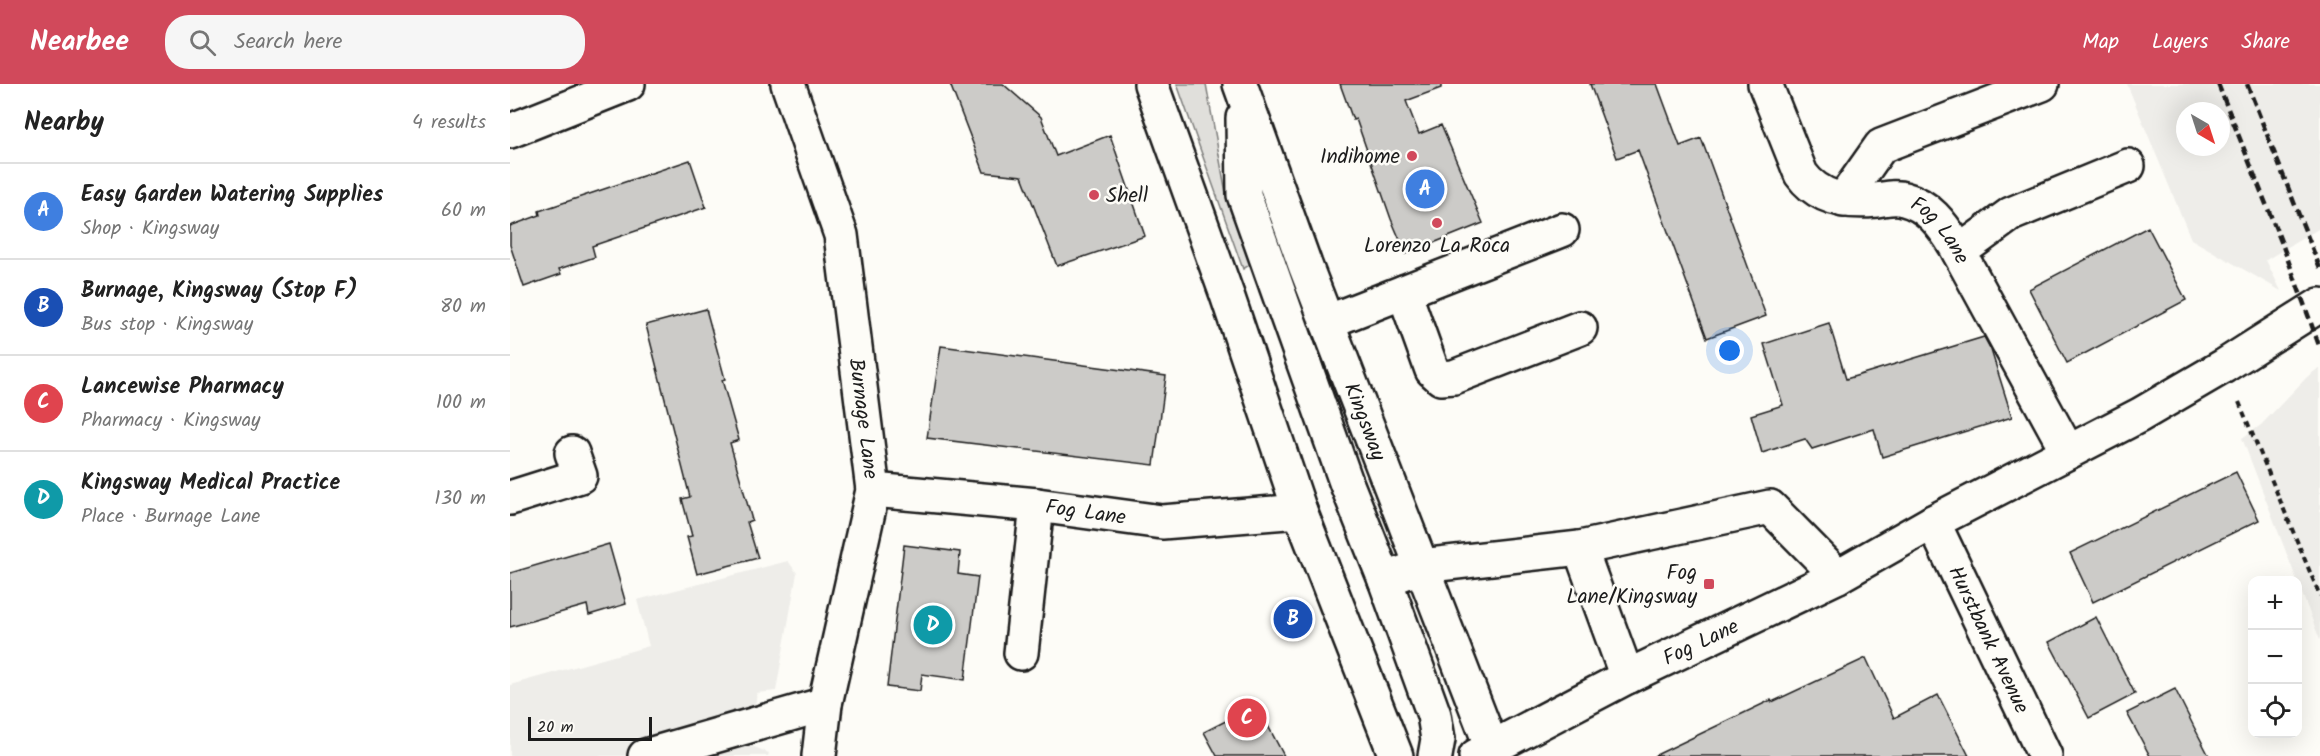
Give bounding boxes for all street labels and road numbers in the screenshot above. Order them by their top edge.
street label: Fog Lane [1904,188,1978,271]
street label: Burnage Lane [839,356,887,482]
street label: Kingsway [1334,378,1394,466]
street label: Fog Lane [1043,491,1129,535]
street label: Hurstbank Avenue [1938,560,2038,720]
street label: Fog Lane [1658,611,1745,675]

